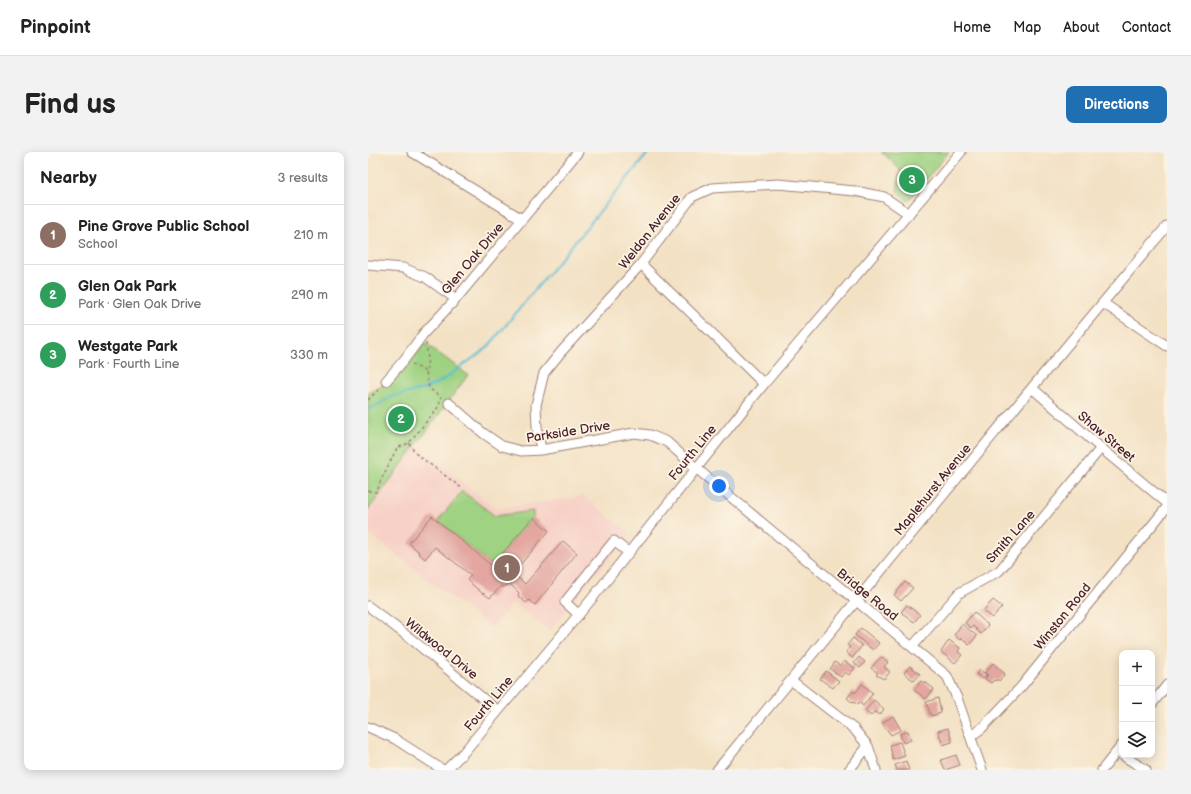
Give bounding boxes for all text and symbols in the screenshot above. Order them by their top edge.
text: Pinpoint [20,16,91,39]
text: Home [953,19,991,36]
text: Map [1013,19,1041,36]
text: About [1063,19,1100,36]
text: Contact [1122,19,1171,36]
button: Directions [1066,86,1167,123]
text: Find us [24,88,116,121]
pin: 3 [899,165,925,195]
text: Nearby [40,168,97,188]
text: 3 results [277,170,328,186]
street label: Weldon Avenue [615,191,684,272]
text: Pine Grove Public School [78,217,249,236]
street label: Glen Oak Drive [438,219,508,298]
text: 1 [50,227,56,243]
text: 210 m [294,227,328,243]
text: School [78,236,118,252]
text: Glen Oak Park [78,277,177,296]
text: 2 [49,287,57,303]
text: 290 m [291,287,328,303]
text: Park · Glen Oak Drive [78,296,201,312]
text: Westgate Park [78,337,178,356]
text: 3 [49,347,57,363]
text: 330 m [290,347,328,363]
text: Park · Fourth Line [78,356,180,372]
pin: 2 [388,404,414,434]
street label: Shaw Street [1074,408,1138,465]
street label: Parkside Drive [525,417,612,447]
street label: Fourth Line [665,421,720,484]
street label: Maplehurst Avenue [891,440,975,539]
your location [709,476,729,496]
street label: Smith Lane [983,507,1039,566]
pin: 1 [494,553,520,583]
street label: Bridge Road [833,565,901,624]
street label: Winston Road [1031,580,1095,653]
street label: Wildwood Drive [402,615,481,683]
map controls [1119,650,1155,758]
button: + [1119,650,1155,686]
street label: Fourth Line [461,673,517,734]
button: − [1119,686,1155,722]
button: layers [1119,722,1155,758]

